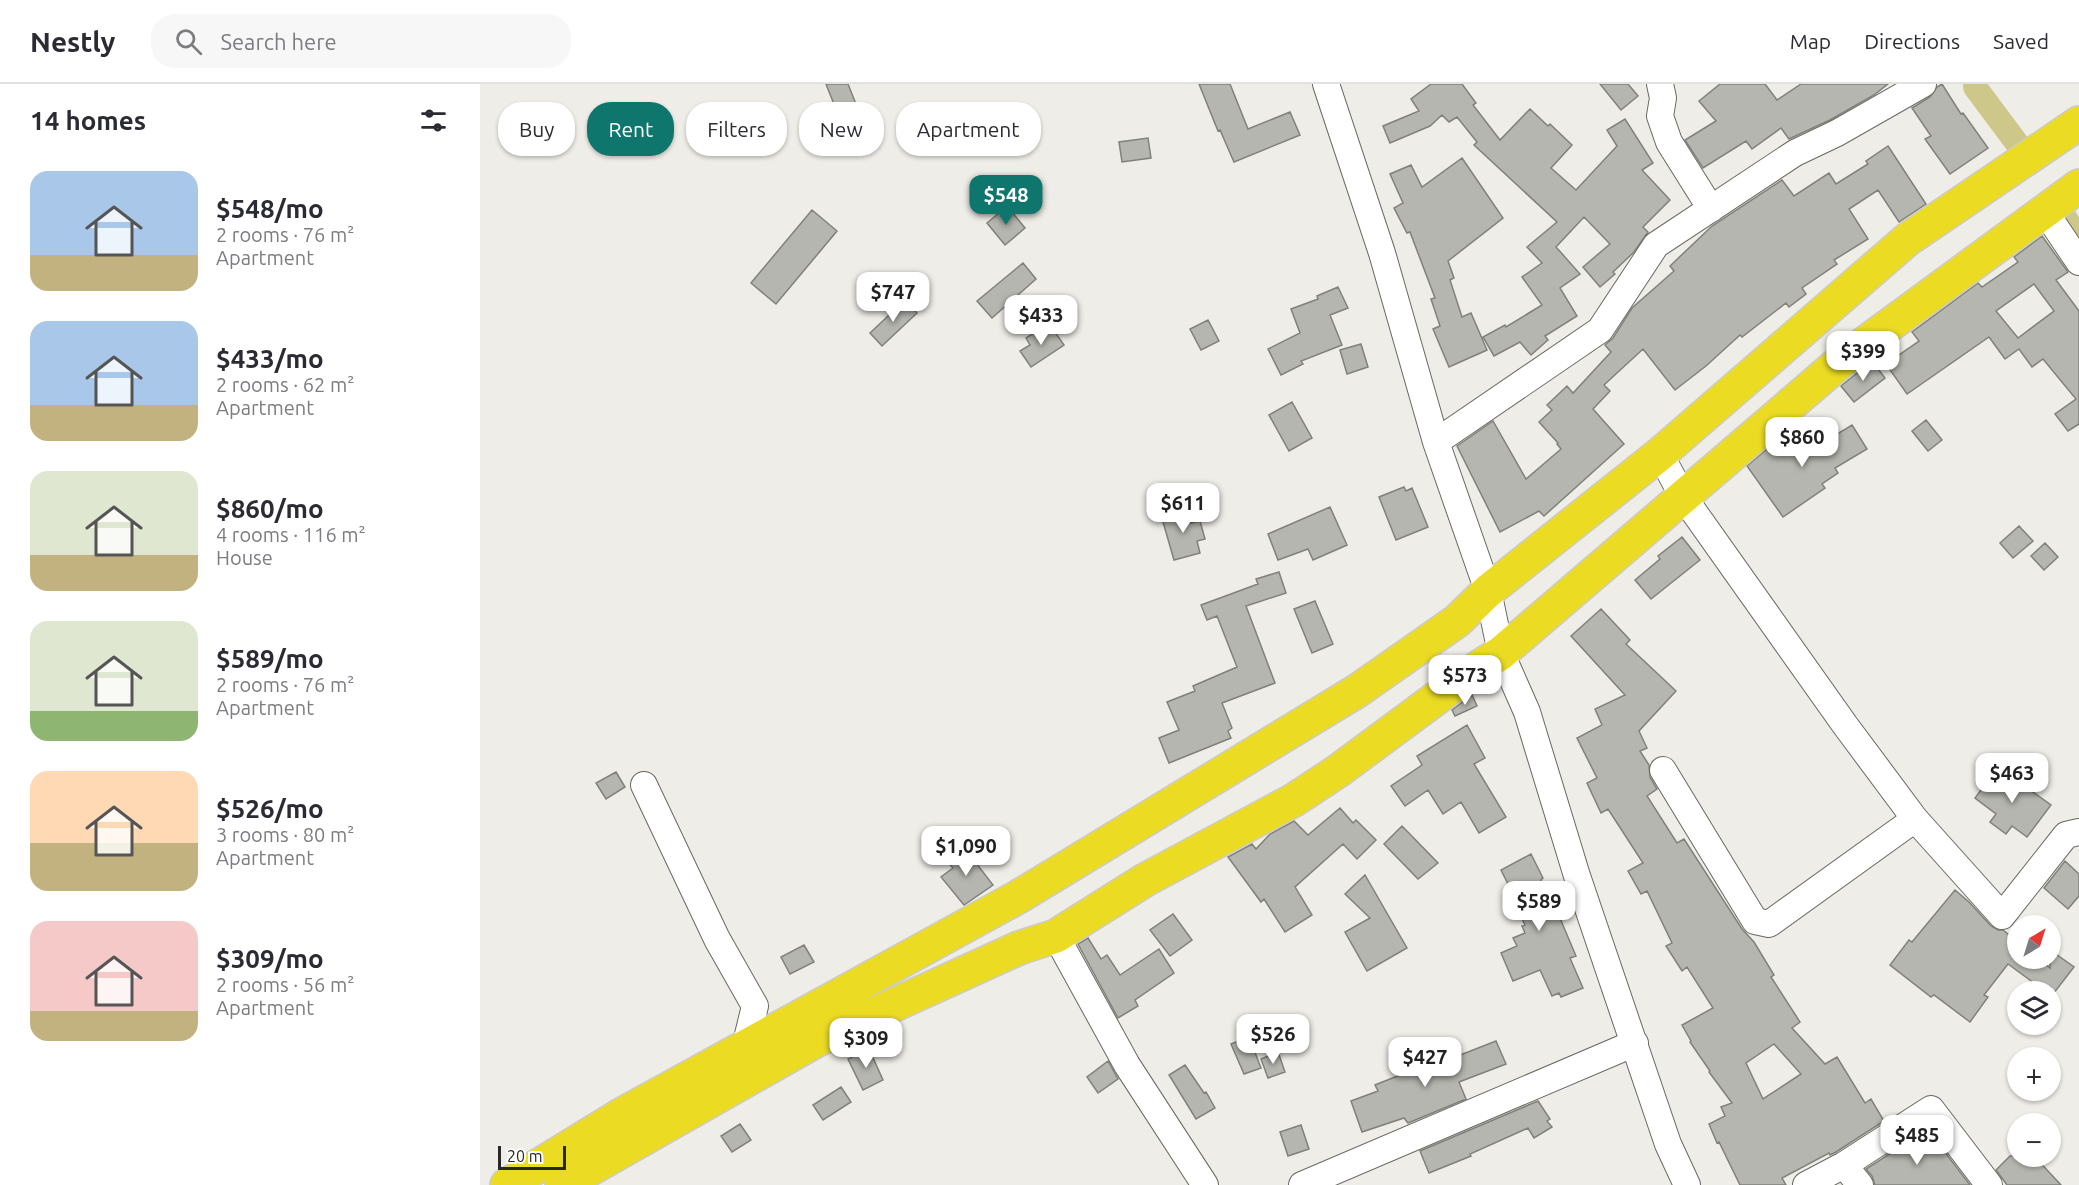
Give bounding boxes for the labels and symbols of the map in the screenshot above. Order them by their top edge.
pin: $548 [970,175,1042,226]
pin: $747 [857,272,929,323]
pin: $433 [1005,295,1077,346]
pin: $399 [1827,331,1899,382]
pin: $860 [1766,417,1838,468]
pin: $611 [1147,483,1219,534]
pin: $573 [1429,655,1501,706]
pin: $463 [1976,753,2048,804]
pin: $1,090 [917,826,1015,877]
pin: $589 [1503,881,1575,932]
north arrow [2007,915,2061,969]
pin: $526 [1237,1014,1309,1065]
pin: $309 [830,1018,902,1069]
pin: $427 [1389,1037,1461,1088]
pin: $485 [1881,1115,1953,1166]
scale bar [498,1143,566,1170]

